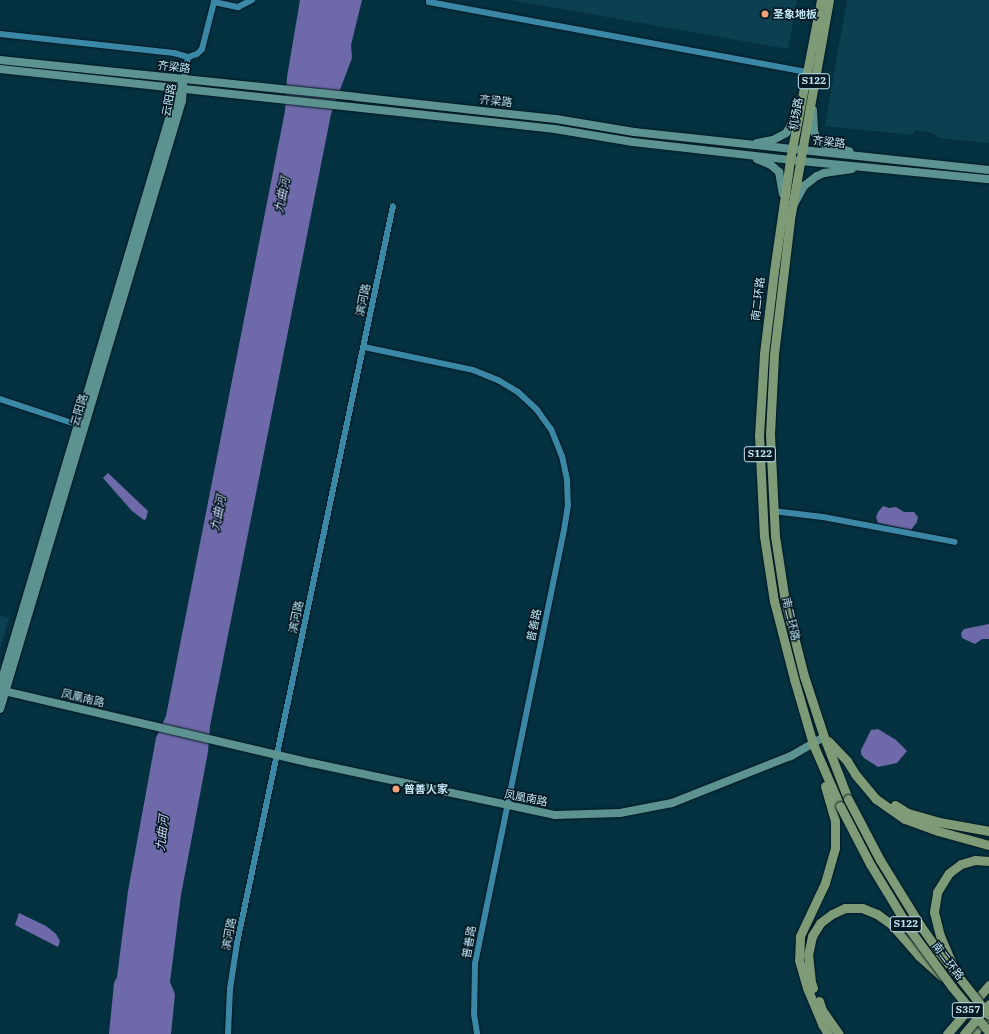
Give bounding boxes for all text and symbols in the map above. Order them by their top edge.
place label: 圣象地板 [773,7,817,21]
marker: 圣象地板 [760,9,770,19]
street label: 齐梁路 [157,59,191,75]
road number: S122 [797,73,831,89]
street label: 云阳路 [159,83,179,117]
street label: 齐梁路 [479,93,513,109]
street label: 机场路 [787,97,805,131]
street label: 齐梁路 [812,134,846,150]
water label: 九曲河 [271,176,293,214]
street label: 南二环路 [749,276,767,322]
street label: 滨河路 [353,282,373,318]
street label: 云阳路 [68,392,90,428]
road number: S122 [743,446,777,462]
water label: 九曲河 [207,494,229,532]
street label: 南二环路 [780,596,802,642]
street label: 滨河路 [286,599,306,635]
street label: 普善路 [524,607,544,643]
street label: 凤凰南路 [60,687,106,709]
place label: 普善人家 [404,782,448,796]
marker: 普善人家 [391,784,401,794]
street label: 凤凰南路 [503,787,549,809]
water label: 九曲河 [153,814,171,852]
road number: S122 [889,916,923,932]
street label: 滨河路 [219,917,239,951]
street label: 普善路 [460,925,478,959]
street label: 南二环路 [929,939,967,983]
road number: S357 [951,1002,985,1018]

